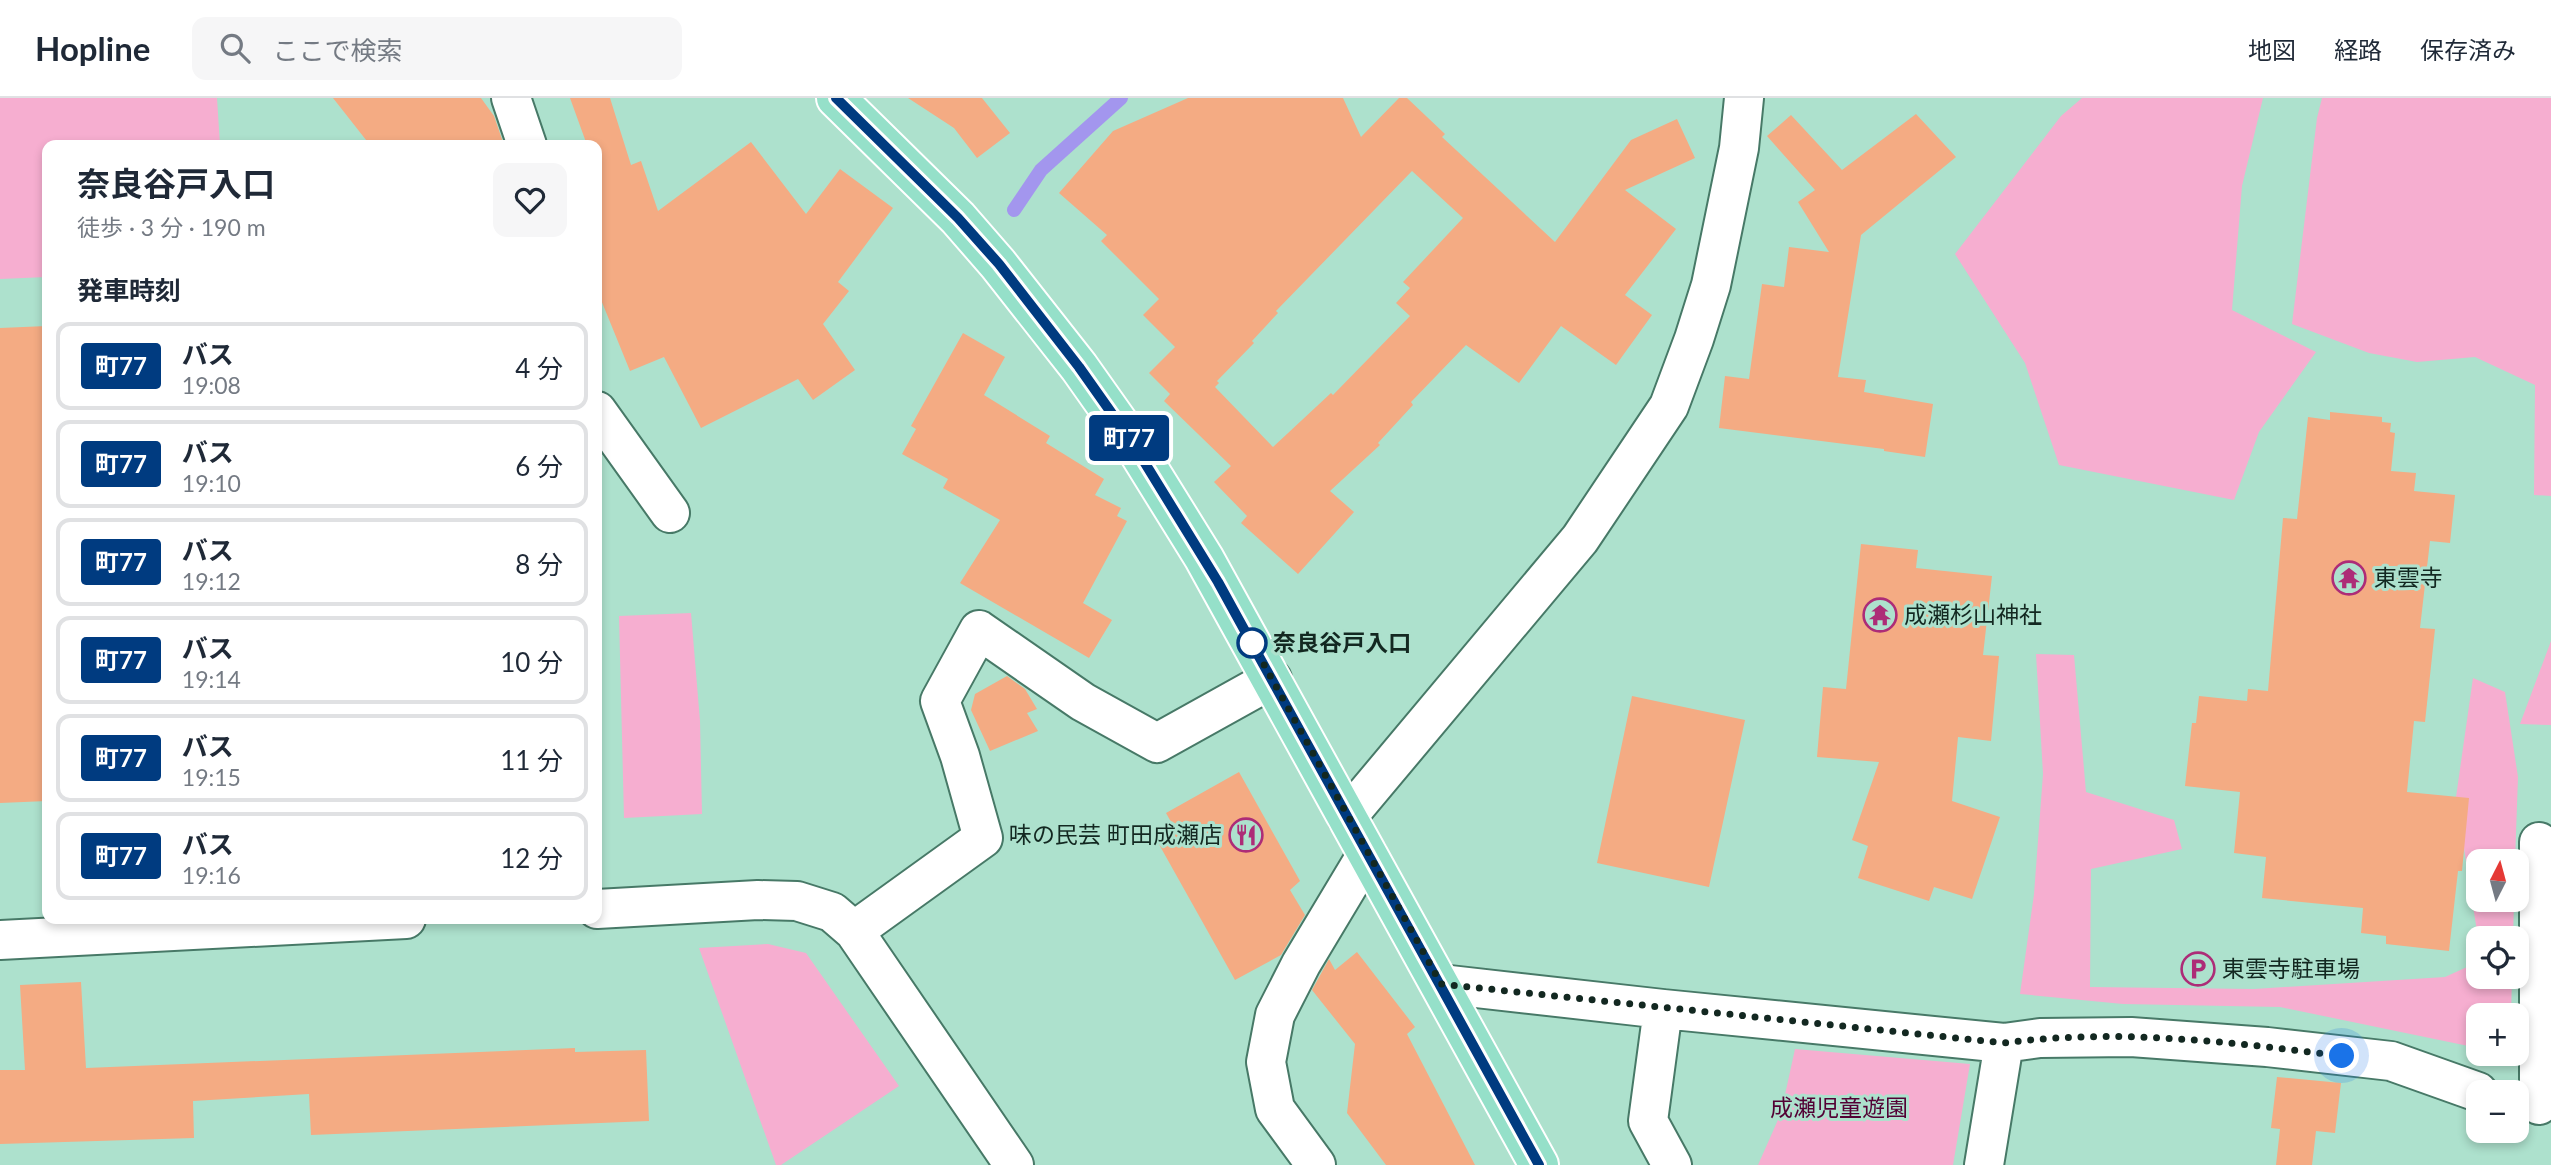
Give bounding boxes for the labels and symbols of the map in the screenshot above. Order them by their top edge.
line badge: 町77 [1089,415,1169,461]
temple icon: 東雲寺 [2330,559,2368,597]
place label: 東雲寺 [2374,563,2443,591]
temple icon: 成瀬杉山神社 [1861,596,1899,634]
place label: 成瀬杉山神社 [1904,600,2042,628]
marker: 奈良谷戸入口 [1237,628,1267,658]
place label: 奈良谷戸入口 [1273,628,1411,656]
restaurant icon: 味の民芸 町田成瀬店 [1227,816,1265,854]
place label: 味の民芸 町田成瀬店 [1009,820,1222,848]
north arrow [2466,849,2529,912]
parking icon: 東雲寺駐車場 [2179,950,2217,988]
place label: 東雲寺駐車場 [2222,954,2360,982]
your location [2324,1038,2359,1073]
park label: 成瀬児童遊園 [1770,1093,1908,1121]

